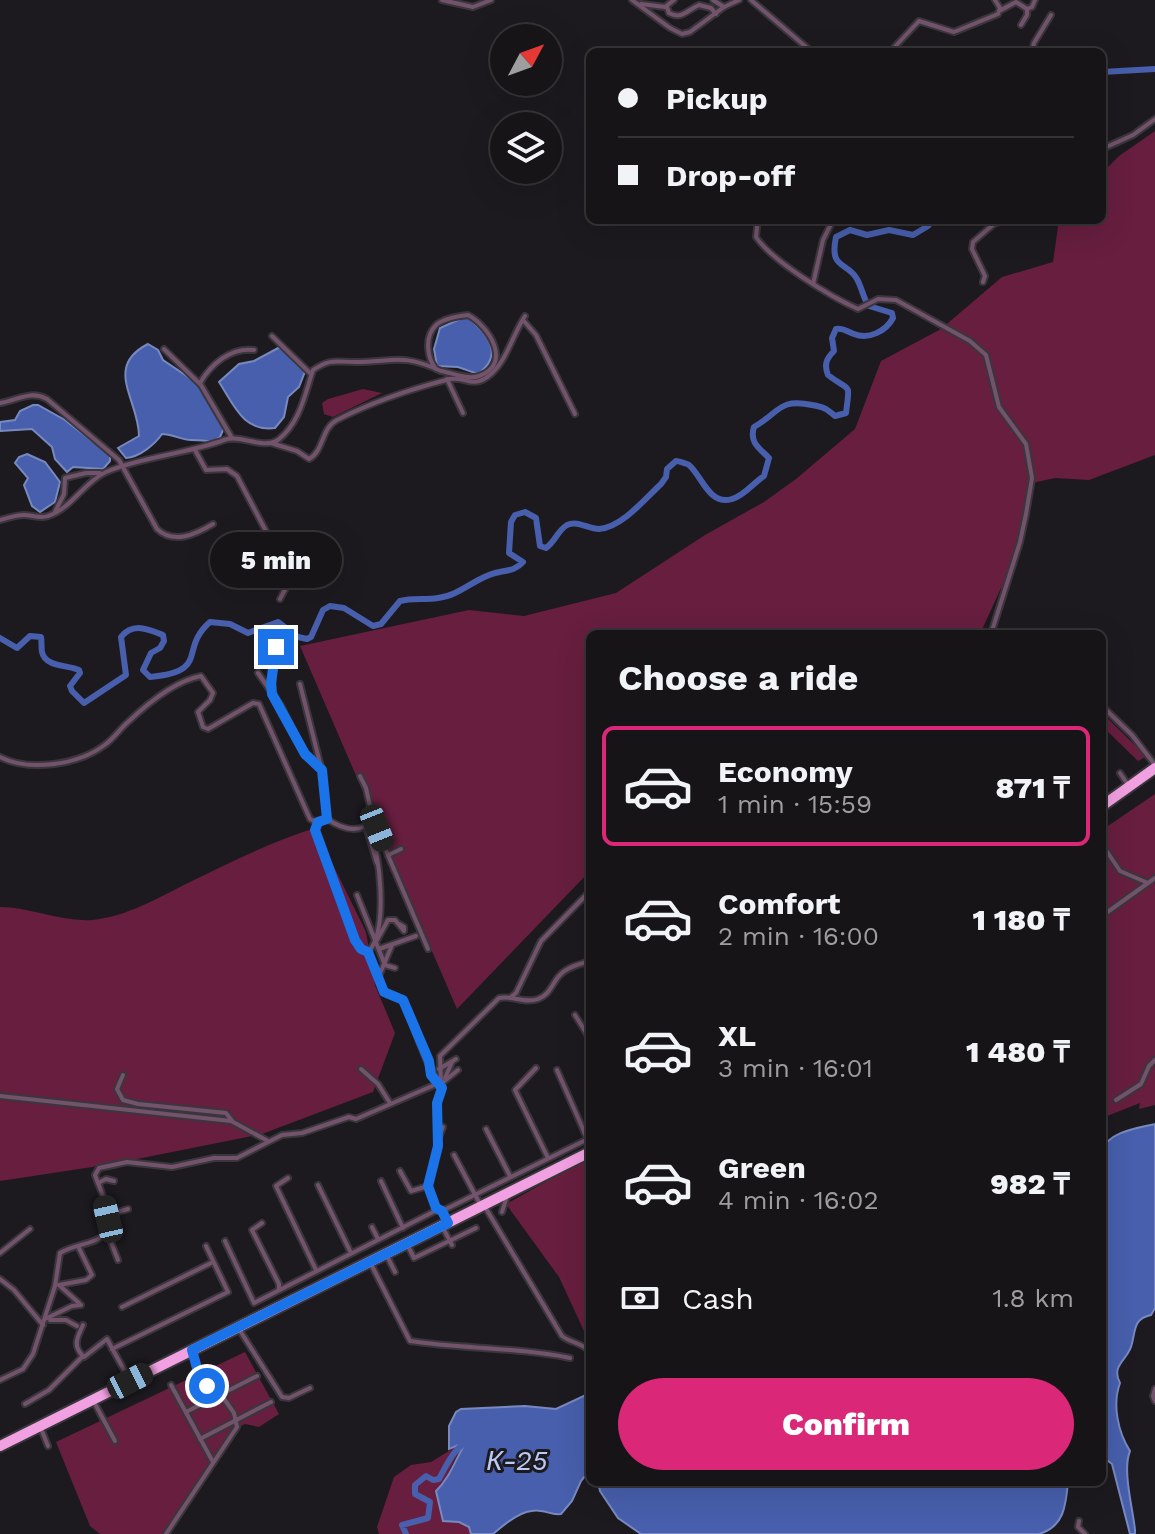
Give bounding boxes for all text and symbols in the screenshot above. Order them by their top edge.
north arrow [490,24,562,96]
map controls [490,24,562,184]
text: Pickup [666,81,768,116]
button: layers [490,112,562,184]
text: Drop-off [666,158,795,193]
callout: 5 min [210,531,342,587]
text: 5 min [241,545,311,575]
route end [258,629,294,665]
text: Choose a ride [618,657,858,699]
icon: car [622,750,694,822]
text: Economy [718,754,853,789]
text: 871 ₸ [996,770,1070,805]
text: 1 min · 15:59 [718,789,872,819]
car [357,801,397,855]
icon: car [622,882,694,954]
text: Comfort [718,886,840,921]
text: 1 180 ₸ [972,902,1070,937]
text: 2 min · 16:00 [718,921,879,951]
icon: car [622,1014,694,1086]
text: XL [718,1018,756,1053]
text: 1 480 ₸ [966,1034,1070,1069]
text: 3 min · 16:01 [718,1053,873,1083]
icon: car [622,1146,694,1218]
text: Green [718,1150,806,1185]
text: 982 ₸ [990,1166,1070,1201]
text: 4 min · 16:02 [718,1185,879,1215]
car [91,1193,125,1245]
icon: cash [618,1276,662,1320]
text: Cash [682,1281,754,1316]
text: 1.8 km [993,1283,1074,1313]
car [103,1359,157,1403]
route start [189,1368,225,1404]
button: Confirm [618,1378,1074,1470]
water label: К-25 [486,1444,548,1477]

